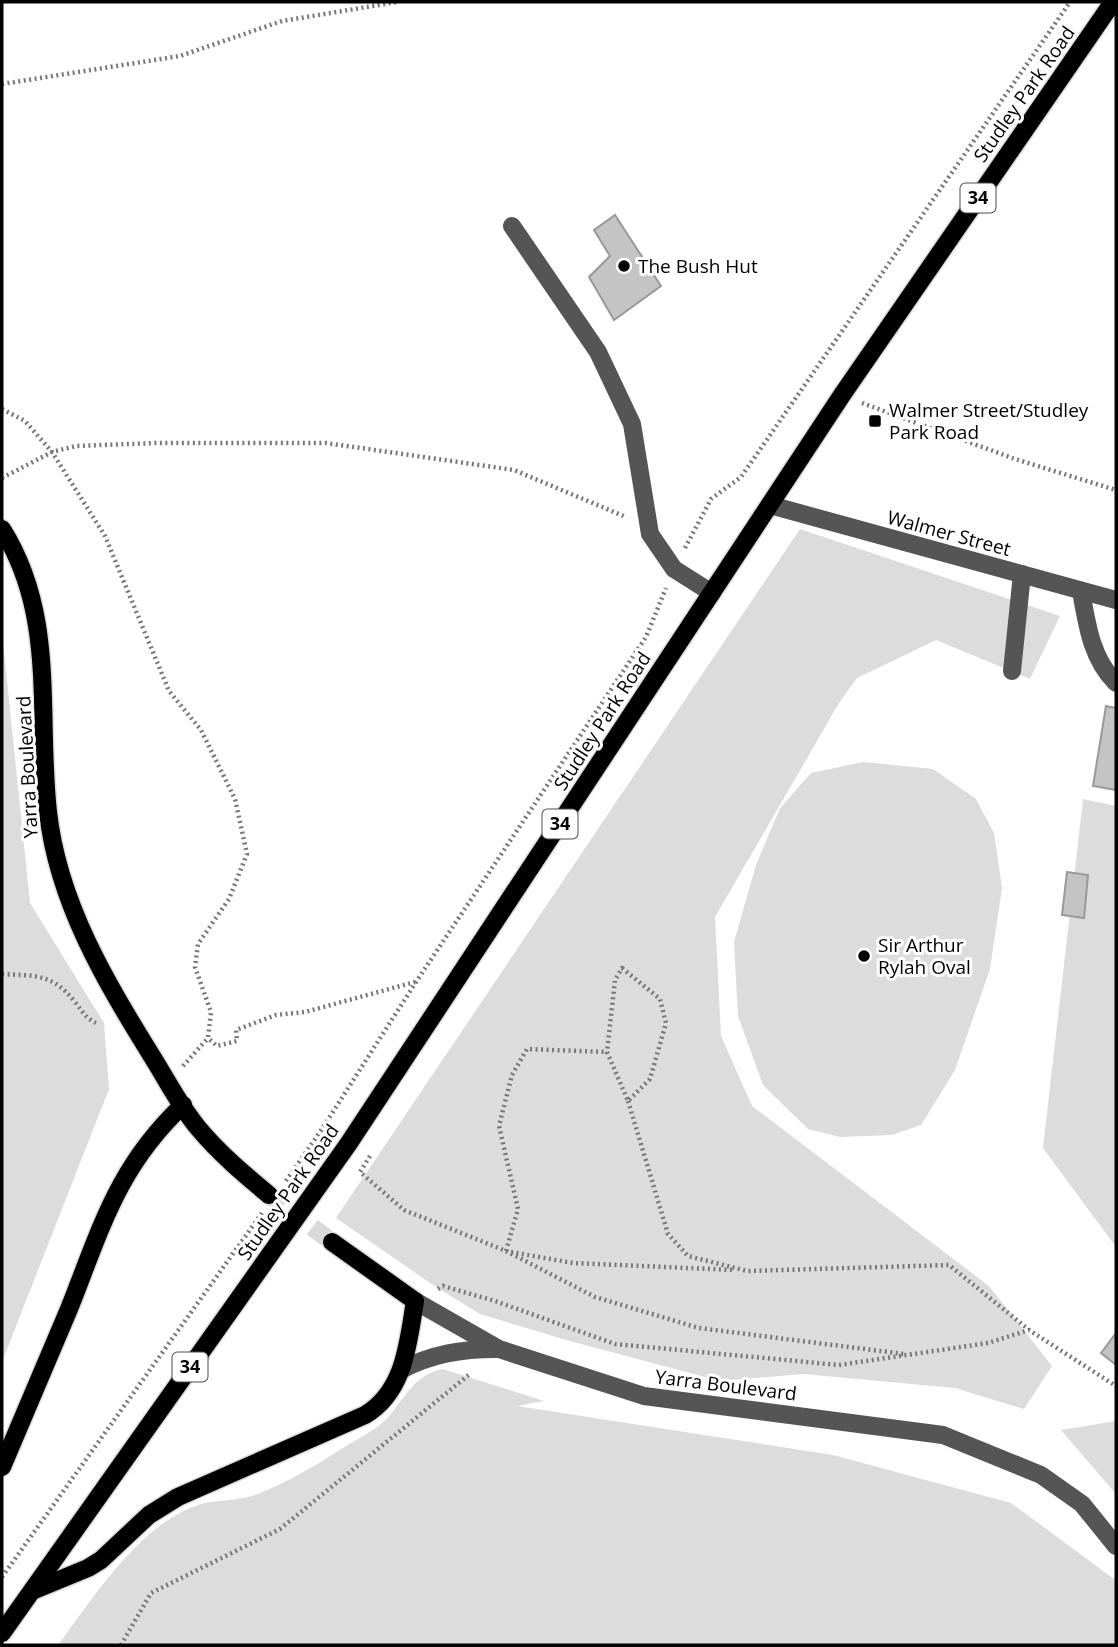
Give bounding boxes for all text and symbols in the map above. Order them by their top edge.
street label: Studley Park Road [967,21,1081,167]
road number: 34 [960,183,996,212]
place label: The Bush Hut [638,253,758,279]
marker: The Bush Hut [616,258,632,274]
place label: Walmer Street/Studley Park Road [889,397,1089,445]
marker: Walmer Street/Studley Park Road [867,413,883,429]
street label: Walmer Street [884,504,1014,562]
street label: Studley Park Road [547,647,657,795]
street label: Yarra Boulevard [10,695,44,839]
road number: 34 [542,810,578,838]
place label: Sir Arthur Rylah Oval [878,932,971,980]
marker: Sir Arthur Rylah Oval [856,948,872,964]
street label: Studley Park Road [231,1119,345,1265]
road number: 34 [172,1352,208,1382]
street label: Yarra Boulevard [654,1363,798,1407]

